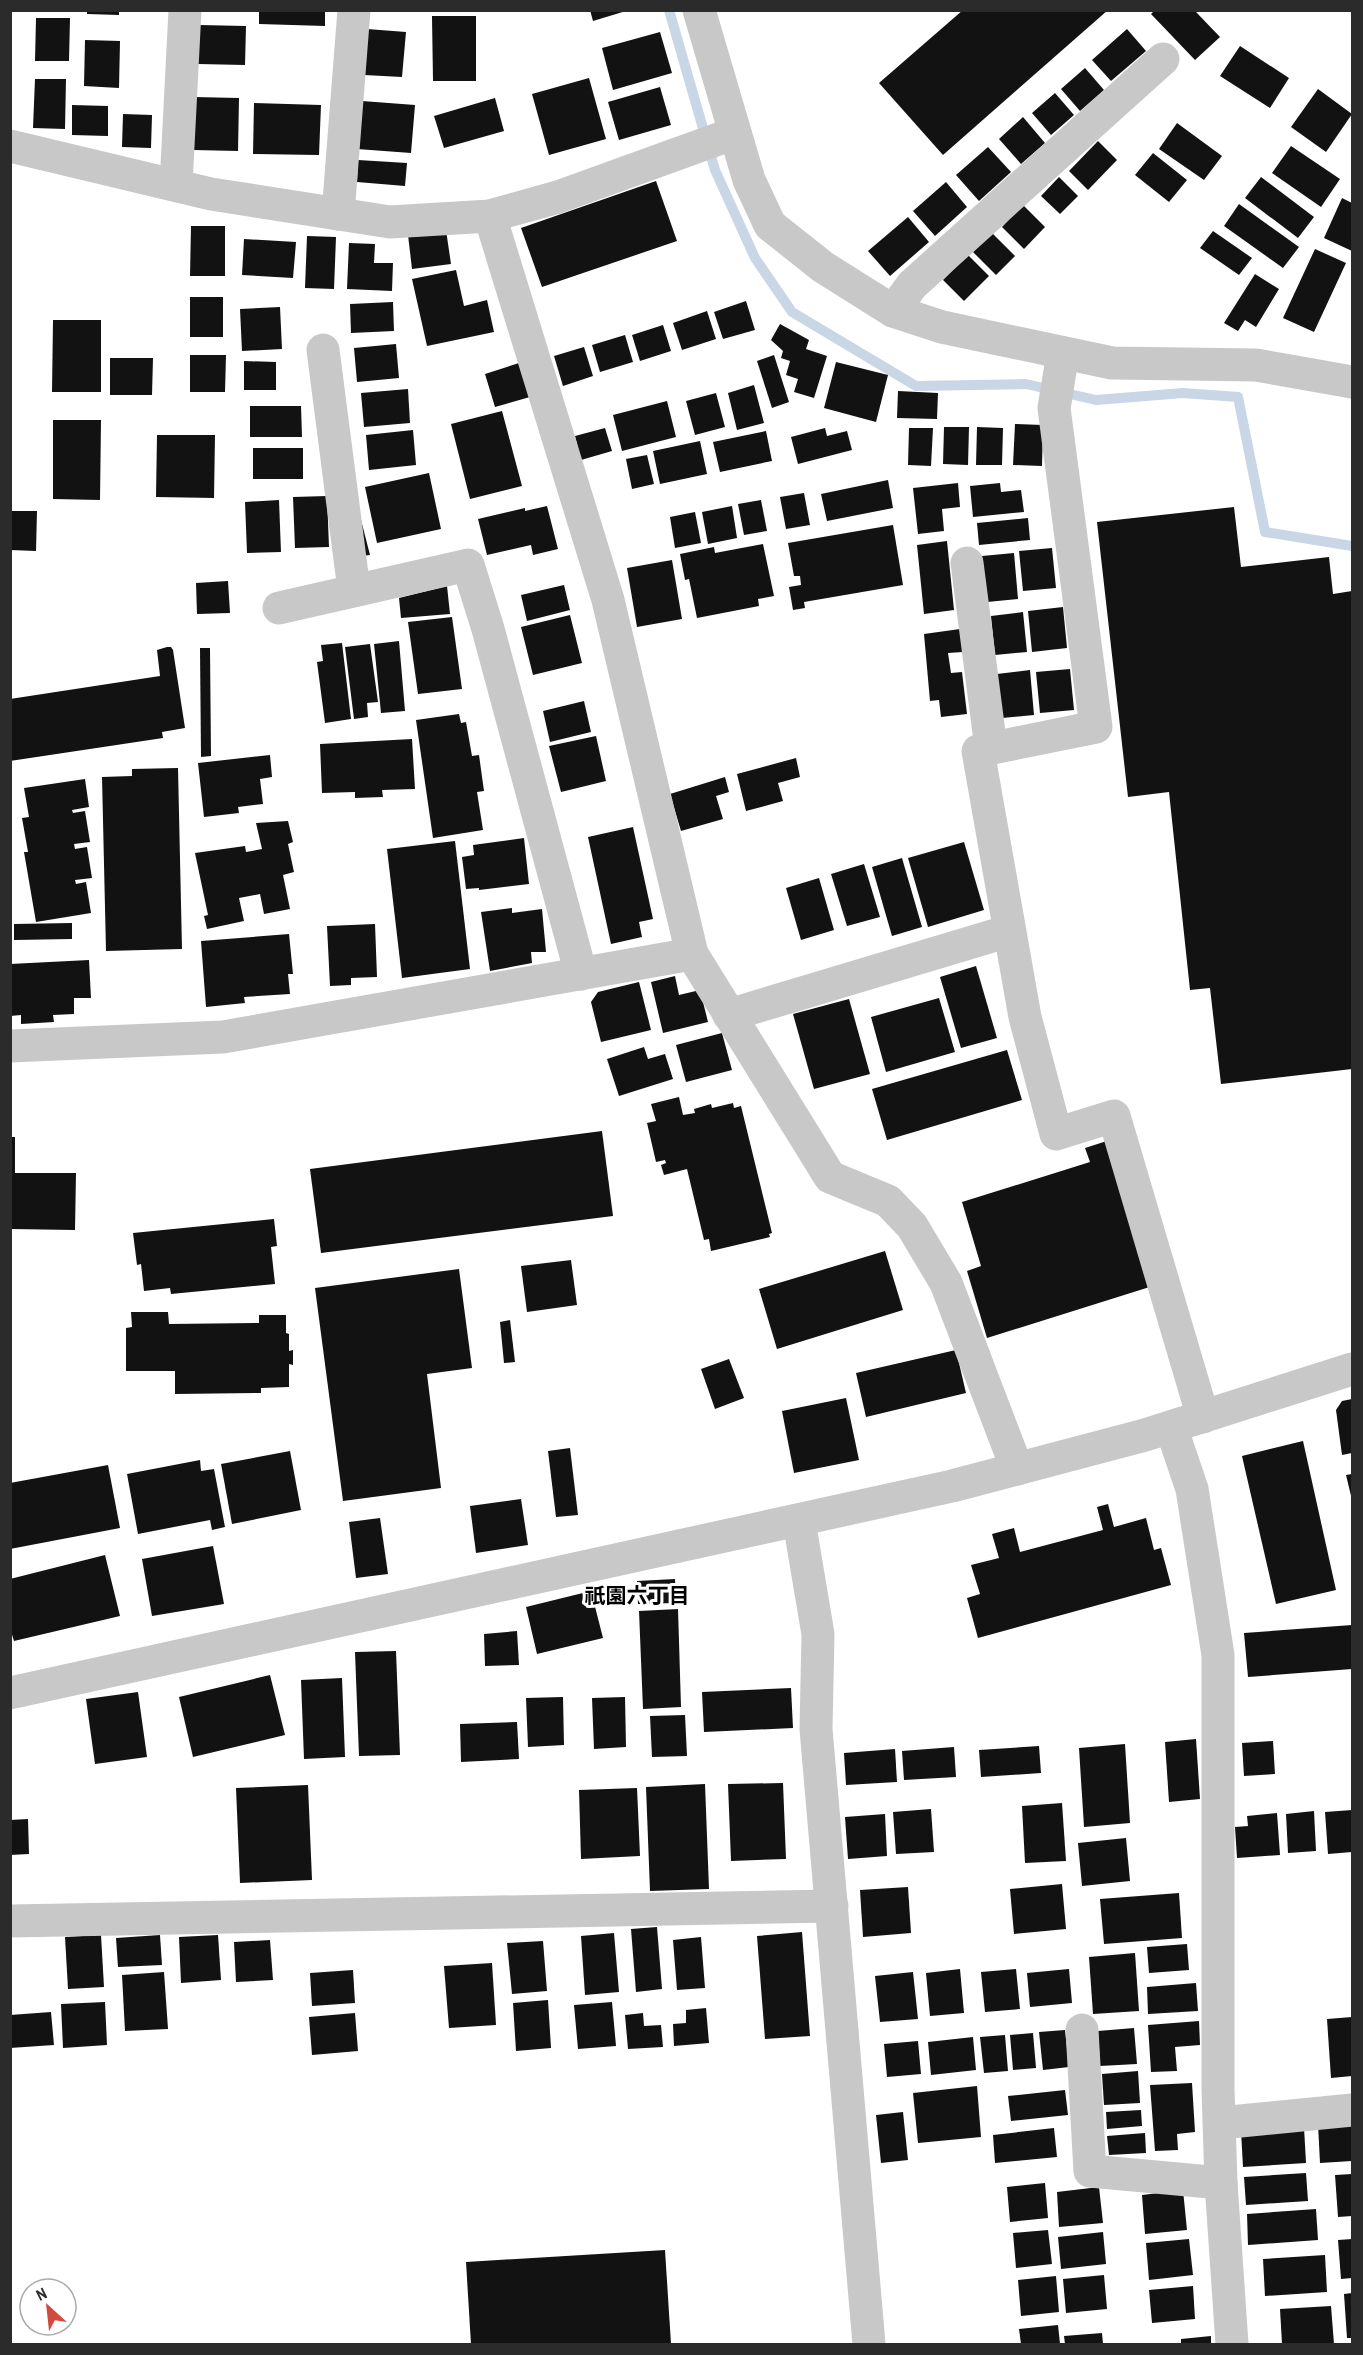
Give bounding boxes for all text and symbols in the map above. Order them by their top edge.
district label: 祇園六丁目 [585,1581,690,1610]
north arrow [18,2277,78,2337]
text: N [32,2282,50,2306]

